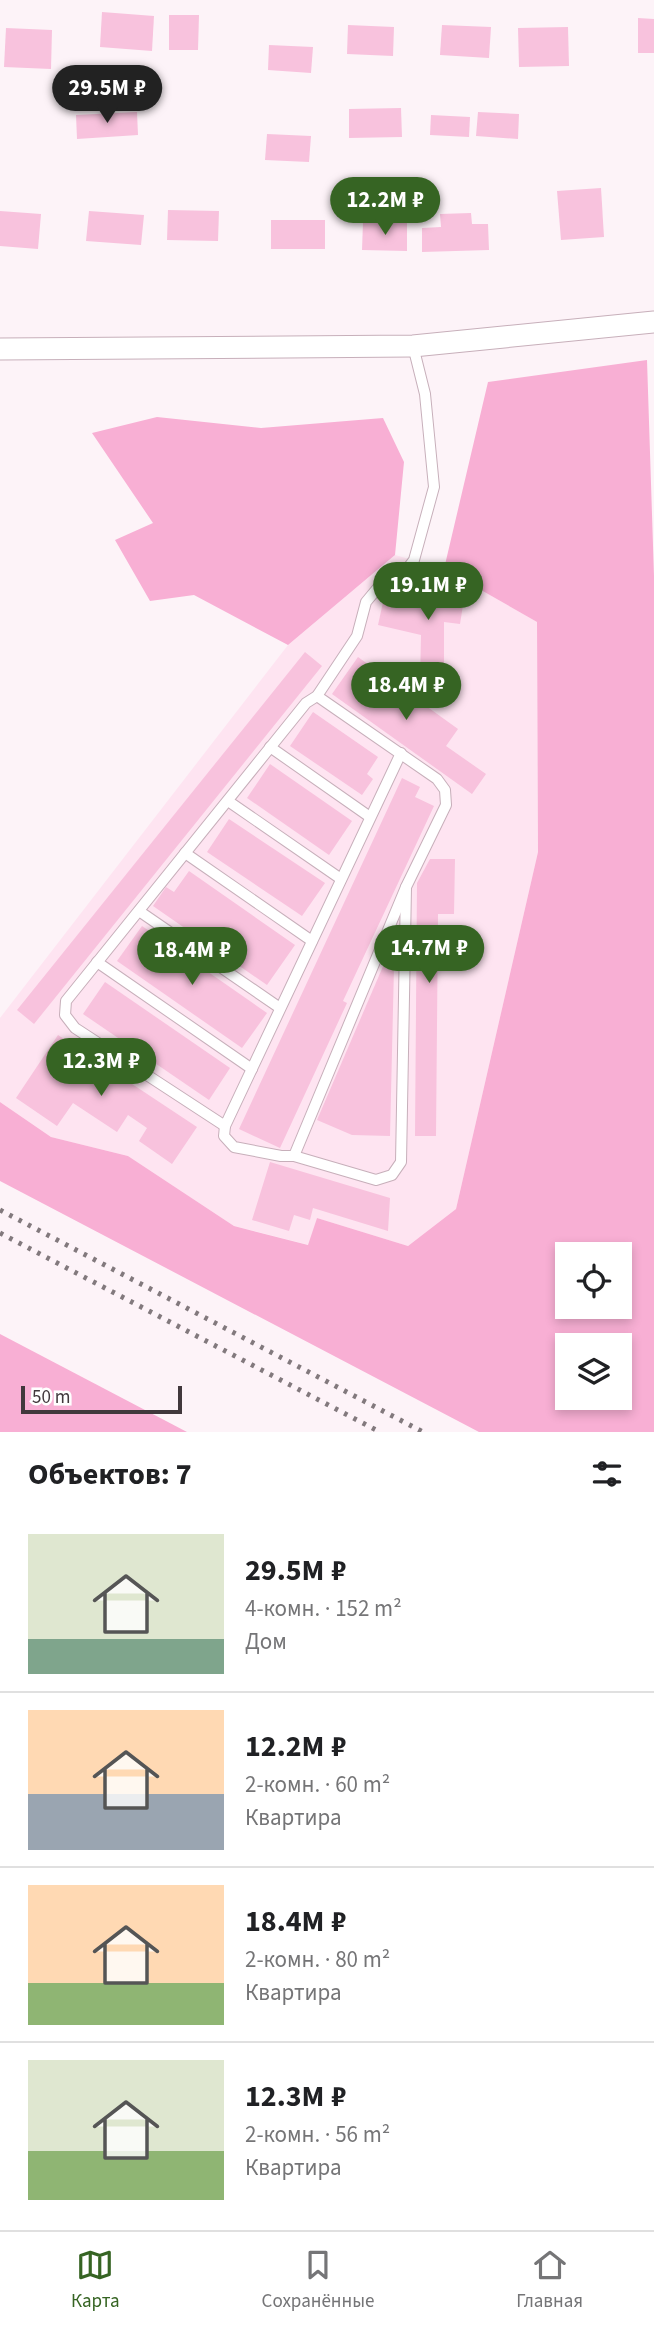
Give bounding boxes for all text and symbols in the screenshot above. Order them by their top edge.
pin: 29.5M ₽ [42,66,172,125]
text: 29.5M ₽ [68,71,146,104]
pin: 12.2M ₽ [320,177,450,237]
text: 12.2M ₽ [346,183,424,216]
pin: 19.1M ₽ [363,562,493,622]
text: 19.1M ₽ [389,568,467,601]
pin: 18.4M ₽ [341,662,471,722]
text: 18.4M ₽ [367,668,445,701]
pin: 14.7M ₽ [364,926,494,985]
pin: 18.4M ₽ [127,928,257,987]
text: 14.7M ₽ [390,931,468,964]
text: 18.4M ₽ [153,933,231,966]
pin: 12.3M ₽ [36,1038,166,1098]
text: 12.3M ₽ [62,1044,140,1077]
map controls [555,1242,632,1410]
button: locate [555,1242,632,1319]
button: layers [555,1333,632,1410]
scale bar [21,1383,182,1415]
text: 50 m [32,1384,70,1411]
text: Объектов: 7 [28,1453,192,1496]
icon: filters [588,1455,626,1493]
text: 29.5M ₽ [245,1549,346,1592]
icon: home [84,1562,168,1646]
text: 4-комн. · 152 m² [245,1592,402,1625]
text: Дом [245,1625,287,1658]
text: 12.2M ₽ [245,1725,346,1768]
icon: home [84,1738,168,1822]
text: 2-комн. · 60 m² [245,1768,390,1801]
text: Квартира [245,1801,342,1834]
text: 18.4M ₽ [245,1900,346,1943]
icon: home [84,1913,168,1997]
text: 2-комн. · 80 m² [245,1943,390,1976]
text: Квартира [245,1976,342,2009]
text: 12.3M ₽ [245,2075,346,2118]
icon: home [84,2088,168,2172]
text: 2-комн. · 56 m² [245,2118,390,2151]
text: Квартира [245,2151,342,2184]
tab: Карта [71,2246,120,2315]
tab: Сохранённые [262,2246,374,2315]
tab: Главная [516,2246,583,2315]

